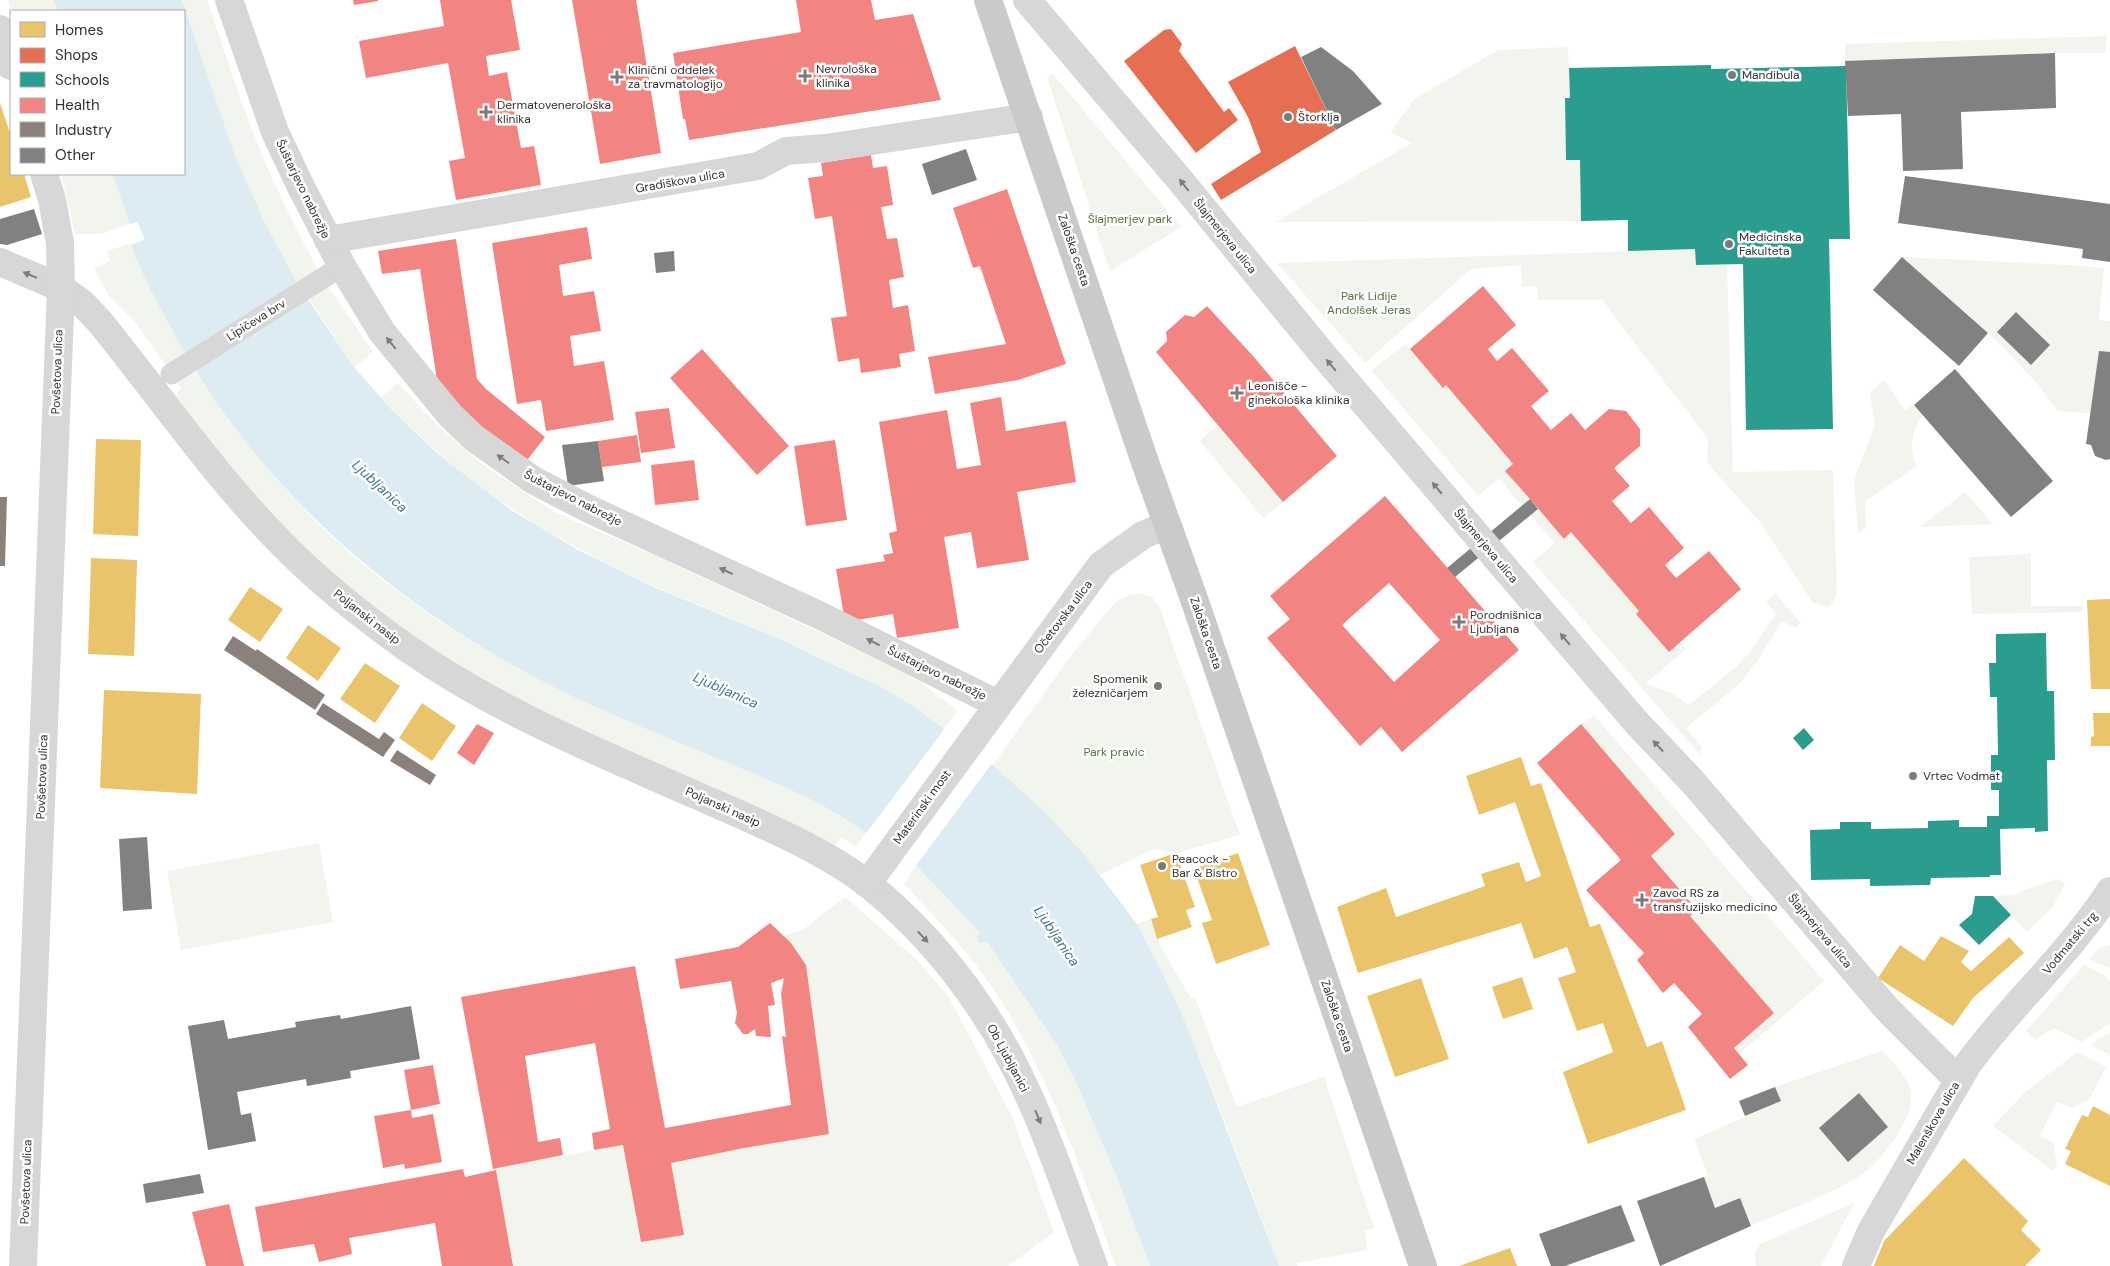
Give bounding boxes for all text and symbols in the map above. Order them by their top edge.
legend [10,10,185,175]
text: Homes [55,20,104,40]
text: Shops [55,45,98,65]
place label: Nevrološka klinika [816,61,877,91]
place label: Klinični oddelek za travmatologijo [628,62,723,92]
place label: Mandibula [1742,67,1800,83]
marker: Nevrološka klinika [798,69,812,83]
marker: Mandibula [1726,69,1738,81]
text: Schools [55,70,110,90]
marker: Klinični oddelek za travmatologijo [610,70,624,84]
text: Health [55,95,100,115]
place label: Dermatovenerološka klinika [497,97,611,127]
marker: Dermatovenerološka klinika [479,105,493,119]
place label: Štorklja [1298,109,1339,125]
marker: Štorklja [1282,111,1294,123]
text: Industry [55,120,113,140]
street label: Šuštarjevo nabrežje [272,137,334,241]
text: Other [55,145,96,165]
street label: Gradiškova ulica [634,165,726,197]
one-way arrow [1178,179,1189,192]
street label: Šlajmerjeva ulica [1190,195,1260,277]
park label: Šlajmerjev park [1088,211,1172,227]
street label: Zaloška cesta [1054,212,1094,288]
place label: Medicinska Fakulteta [1739,229,1802,259]
marker: Medicinska Fakulteta [1723,238,1735,250]
one-way arrow [22,271,37,279]
park label: Park Lidije Andolšek Jeras [1327,288,1411,318]
street label: Lipičeva brv [223,295,289,345]
street label: Povšetova ulica [48,329,66,415]
one-way arrow [385,337,396,350]
one-way arrow [1326,359,1337,372]
place label: Leonišče - ginekološka klinika [1248,378,1349,408]
marker: Leonišče - ginekološka klinika [1230,386,1244,400]
one-way arrow [497,454,510,464]
water label: Ljubljanica [349,456,412,516]
street label: Šuštarjevo nabrežje [521,466,625,530]
one-way arrow [1431,483,1443,495]
street label: Šlajmerjeva ulica [1450,506,1522,586]
one-way arrow [719,567,734,575]
street label: Očetovska ulica [1030,577,1096,657]
street label: Poljanski nasip [330,586,404,648]
street label: Zaloška cesta [1186,595,1226,671]
place label: Porodnišnica Ljubljana [1470,607,1542,637]
marker: Porodnišnica Ljubljana [1452,615,1466,629]
one-way arrow [1559,633,1571,645]
one-way arrow [866,638,880,646]
street label: Šuštarjevo nabrežje [885,642,989,704]
water label: Ljubljanica [691,668,762,712]
place label: Spomenik železničarjem [1073,671,1148,701]
marker: Spomenik železničarjem [1152,680,1164,692]
street label: Povšetova ulica [33,734,51,820]
one-way arrow [1652,740,1664,752]
park label: Park pravic [1083,744,1145,760]
street label: Materinski most [890,766,955,847]
place label: Vrtec Vodmat [1923,768,2000,784]
marker: Vrtec Vodmat [1907,770,1919,782]
street label: Poljanski nasip [683,783,763,831]
place label: Peacock - Bar & Bistro [1172,851,1237,881]
marker: Peacock - Bar & Bistro [1156,860,1168,872]
place label: Zavod RS za transfuzijsko medicino [1653,885,1777,915]
street label: Šlajmerjeva ulica [1784,891,1856,971]
marker: Zavod RS za transfuzijsko medicino [1635,893,1649,907]
water label: Ljubljanica [1030,902,1084,970]
street label: Vodmatski trg [2039,908,2101,978]
one-way arrow [917,931,929,943]
street label: Zaloška cesta [1317,978,1357,1054]
street label: Ob Ljubljanici [983,1021,1033,1095]
street label: Malenškova ulica [1903,1079,1963,1167]
one-way arrow [1035,1110,1042,1125]
street label: Povšetova ulica [17,1139,35,1225]

